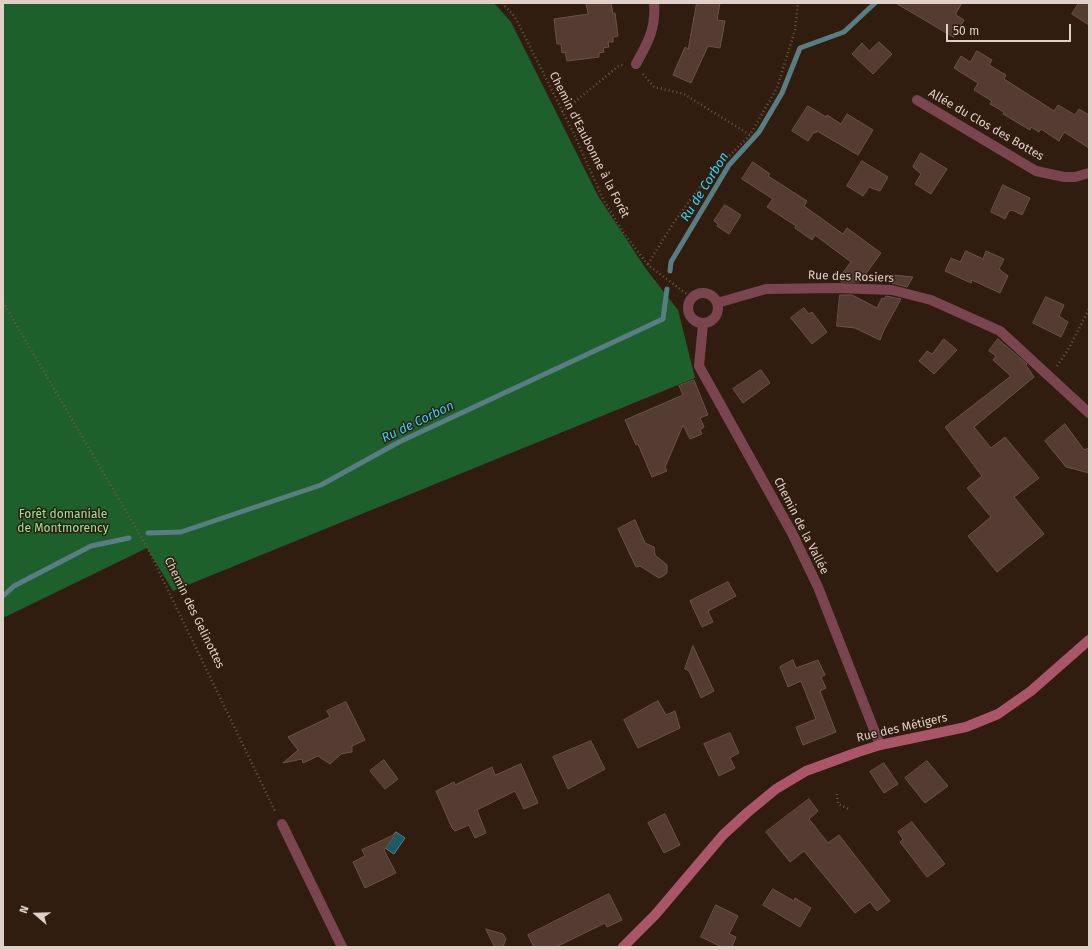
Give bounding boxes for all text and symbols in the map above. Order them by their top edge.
scale bar [948,16,1073,42]
text: 50 m [953,24,979,38]
street label: Chemin d'Eaubonne à la Forêt [546,70,632,220]
street label: Allée du Clos des Bottes [926,86,1046,164]
water label: Ru de Corbon [678,150,732,224]
street label: Rue des Rosiers [808,268,894,286]
water label: Ru de Corbon [379,398,457,446]
street label: Chemin de la Vallée [770,475,832,577]
park label: Forêt domaniale de Montmorency [17,508,109,536]
street label: Chemin des Gelinottes [161,555,227,671]
street label: Rue des Métigers [855,711,949,745]
north arrow [16,894,56,934]
text: N [17,904,32,915]

